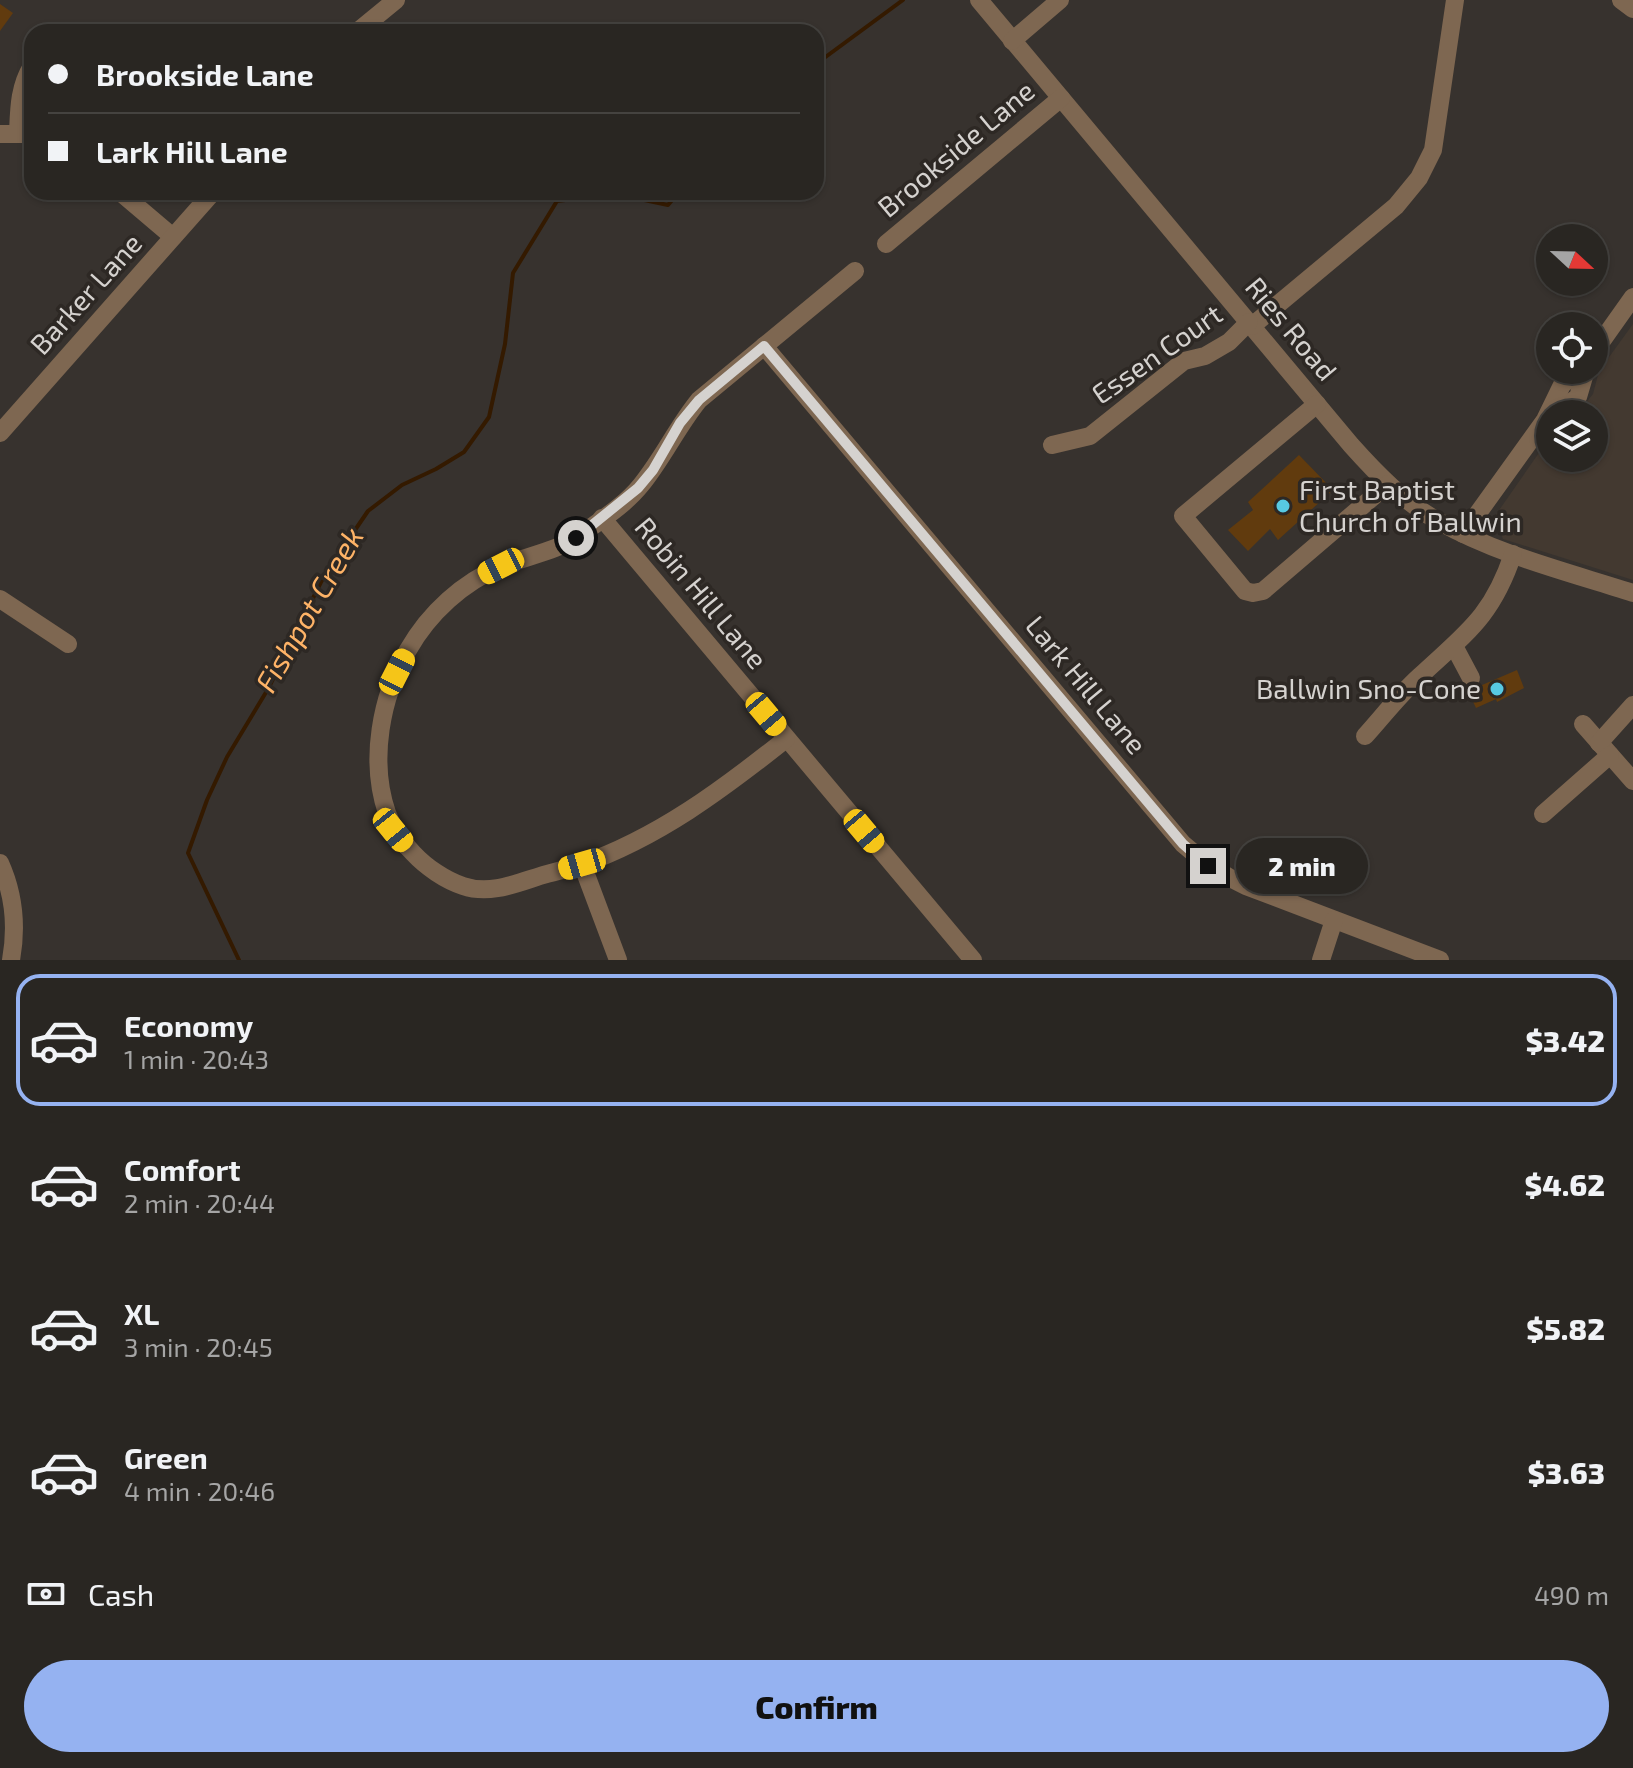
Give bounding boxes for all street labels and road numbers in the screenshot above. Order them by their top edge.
street label: Brookside Lane [870,73,1041,224]
street label: Barker Lane [22,226,148,361]
street label: Ries Road [1239,270,1345,387]
street label: Essen Court [1085,296,1228,411]
street label: Robin Hill Lane [629,510,775,675]
street label: Lark Hill Lane [1019,608,1154,760]

